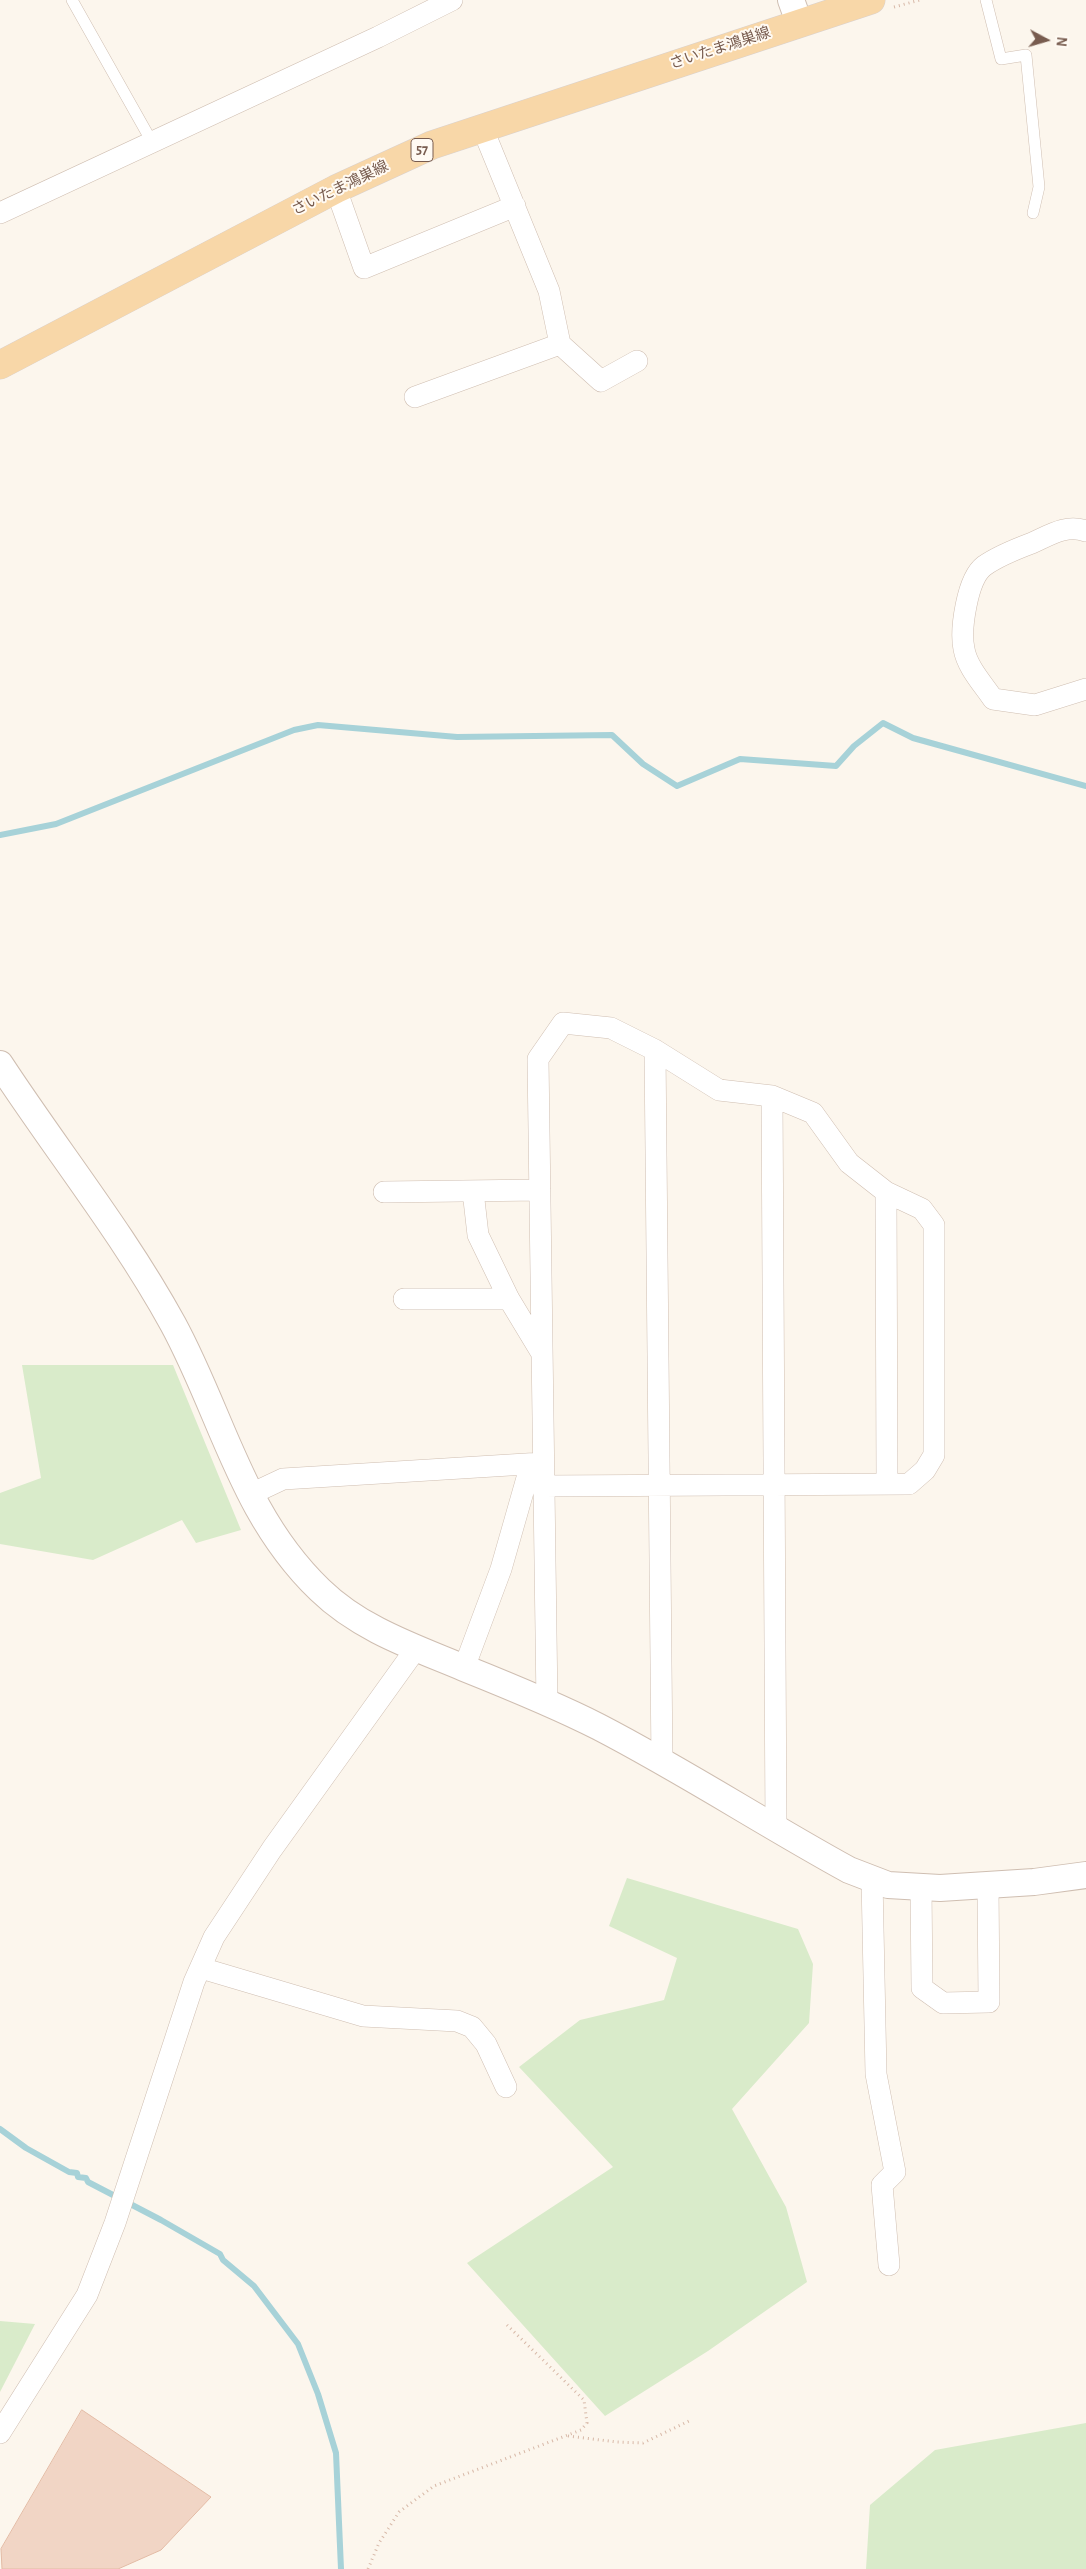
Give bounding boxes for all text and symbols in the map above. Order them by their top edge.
north arrow [1021,15,1071,65]
street label: さいたま鴻巣線 [667,23,773,73]
text: N [1053,36,1068,47]
road number: 57 [411,138,433,162]
street label: さいたま鴻巣線 [289,157,391,219]

